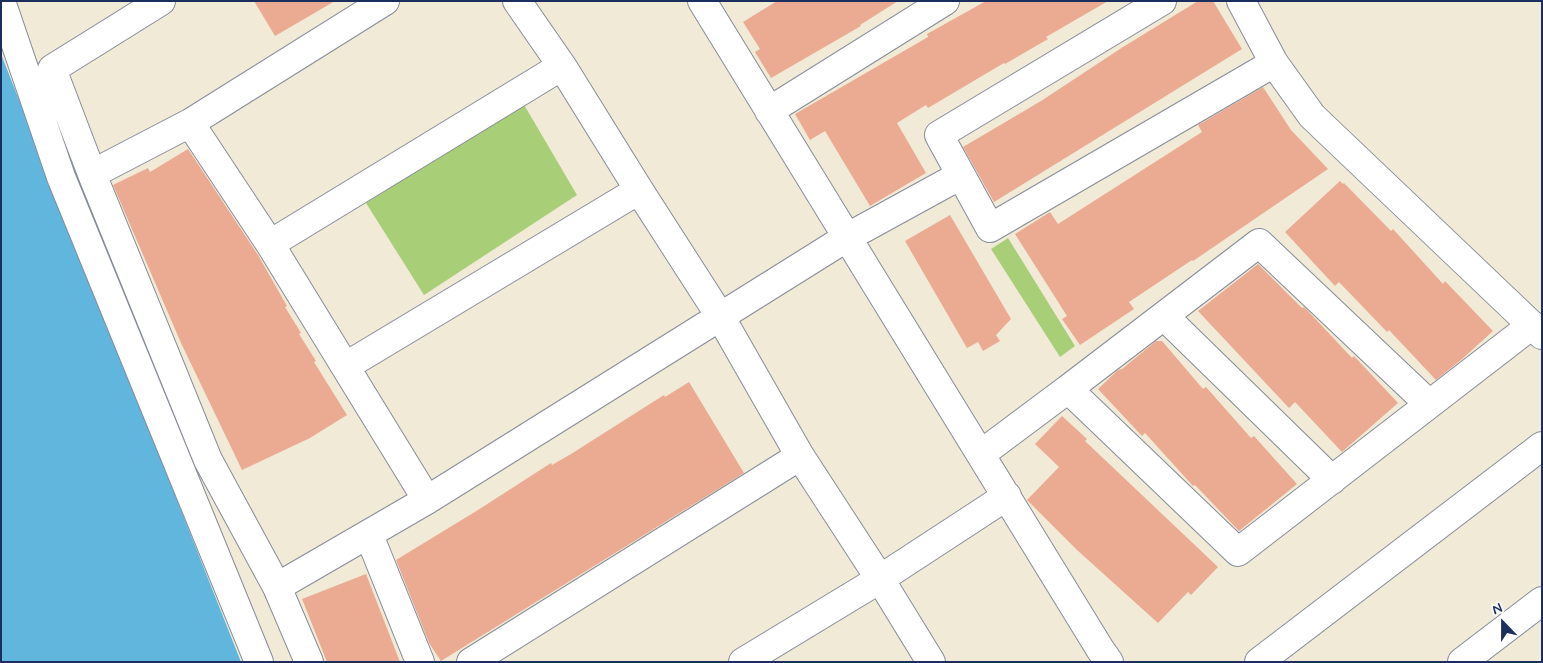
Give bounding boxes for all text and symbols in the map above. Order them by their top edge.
north arrow [1478,598,1528,648]
text: N [1490,599,1505,619]

